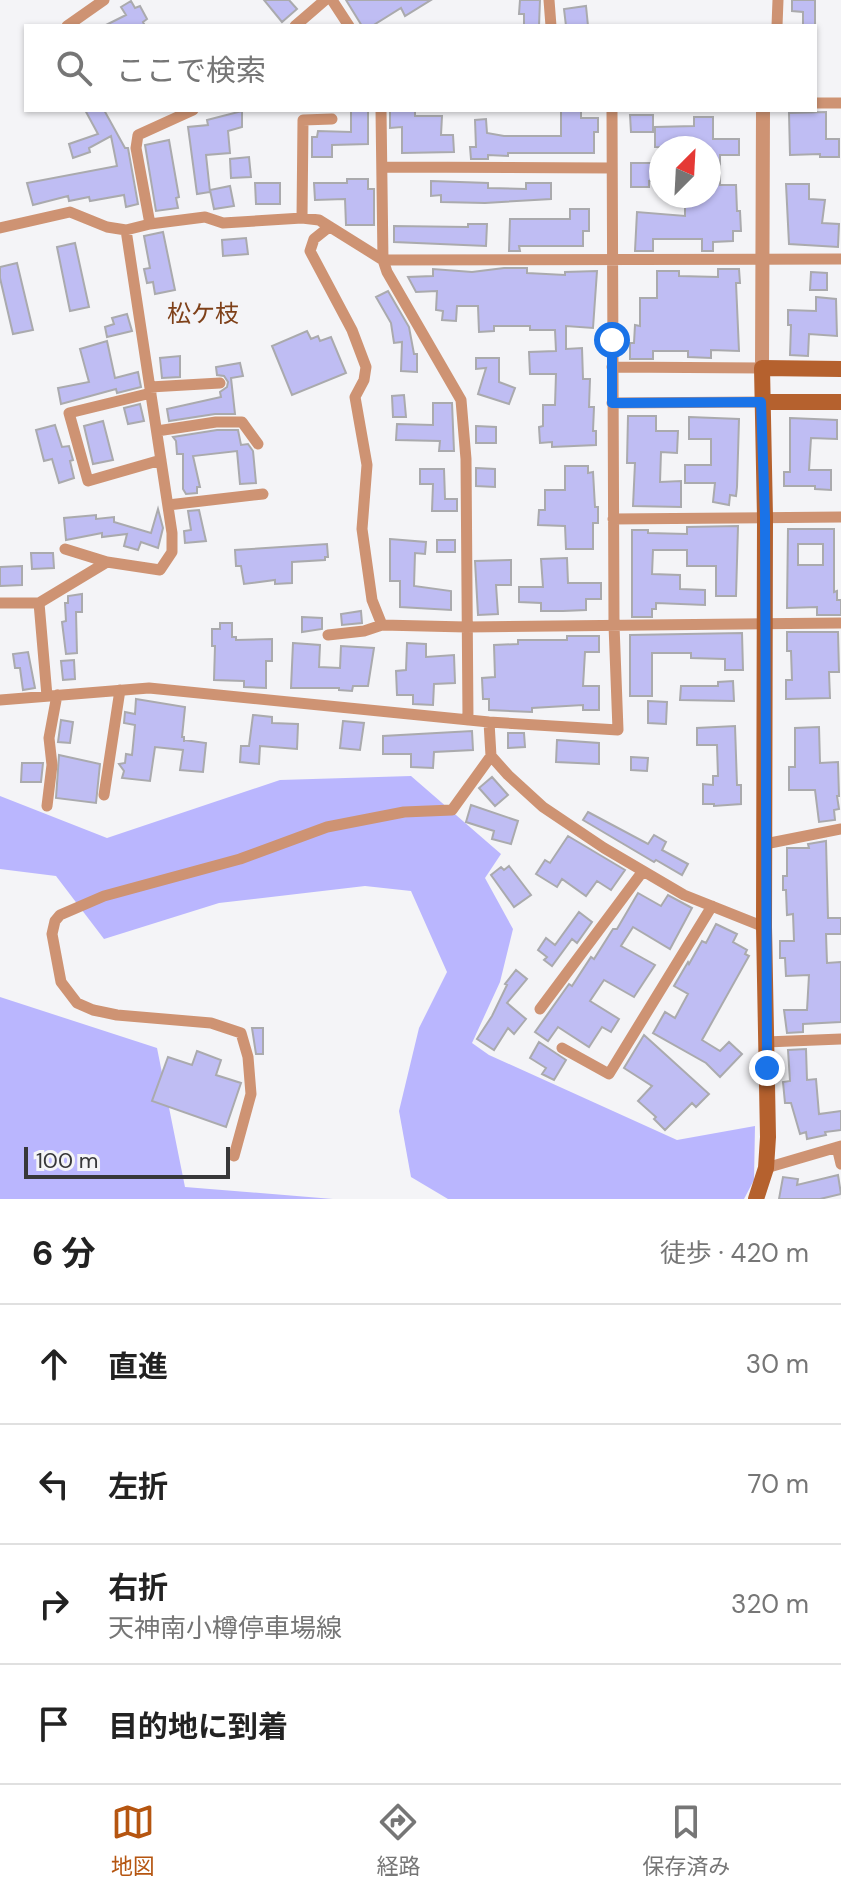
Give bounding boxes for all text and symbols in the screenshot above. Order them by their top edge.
search box [24,24,817,112]
icon: search [52,46,96,90]
text: ここで検索 [116,51,266,90]
north arrow [649,136,721,208]
district label: 松ケ枝 [167,298,239,329]
route start [594,322,630,358]
route end [749,1050,785,1086]
scale bar [24,1143,230,1179]
text: 100 m [36,1146,98,1175]
text: 6 分 [32,1231,96,1276]
text: 徒歩 · 420 m [660,1236,809,1270]
icon: ahead [32,1342,76,1386]
text: 直進 [108,1347,168,1386]
text: 30 m [746,1347,809,1381]
icon: left [32,1462,76,1506]
text: 左折 [108,1467,168,1506]
text: 70 m [748,1467,809,1501]
text: 右折 [108,1568,168,1607]
icon: right [32,1582,76,1626]
text: 320 m [731,1587,809,1621]
text: 天神南小樽停車場線 [108,1611,342,1645]
icon: arrive [32,1702,76,1746]
text: 目的地に到着 [108,1707,288,1746]
tab: 地図 [111,1800,155,1881]
tab: 経路 [376,1800,420,1881]
tab: 保存済み [642,1800,730,1881]

